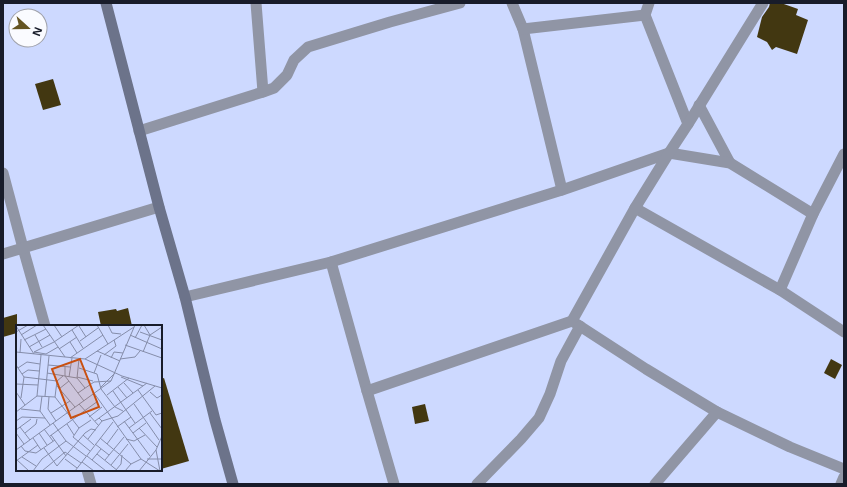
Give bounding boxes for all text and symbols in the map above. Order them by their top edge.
north arrow [8,8,48,48]
text: N [29,25,46,39]
inset map [16,325,162,471]

